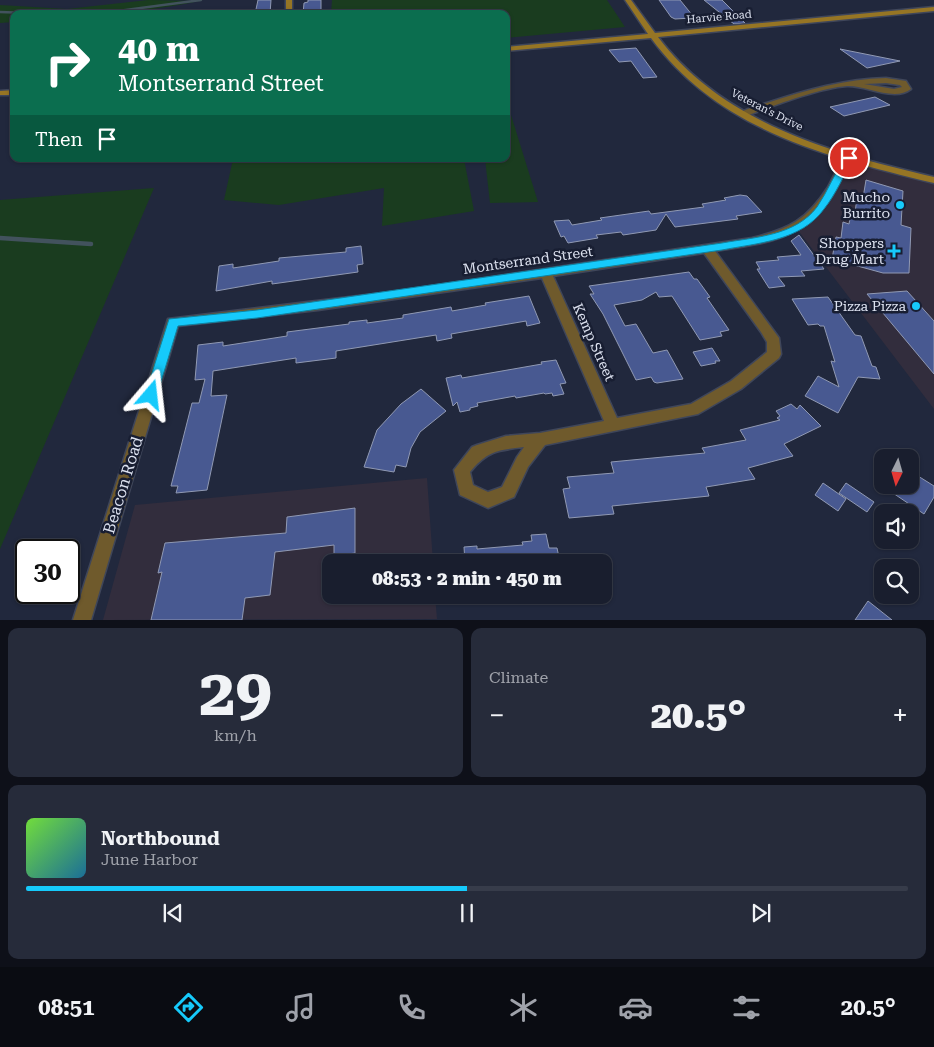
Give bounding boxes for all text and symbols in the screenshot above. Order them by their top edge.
street label: Harvie Road [686,8,752,26]
text: 40 m [118,29,200,70]
icon: right [35,30,100,95]
text: Montserrand Street [118,71,324,96]
street label: Veteran's Drive [729,86,805,134]
icon: arrive [93,125,121,153]
text: Then [35,128,83,151]
pin [828,137,870,179]
icon: arrive [835,144,863,172]
place label: Mucho Burrito [842,189,890,221]
marker: Mucho Burrito [894,199,906,211]
place label: Shoppers Drug Mart [815,235,884,267]
street label: Montserrand Street [462,243,594,277]
marker: Shoppers Drug Mart [888,245,900,257]
place label: Pizza Pizza [834,298,906,314]
marker: Pizza Pizza [910,300,922,312]
street label: Kemp Street [570,301,618,383]
position arrow [124,368,176,420]
street label: Beacon Road [99,434,147,536]
north arrow [874,449,919,494]
map controls [874,449,919,604]
button: sound [874,504,919,549]
speed limit sign: 30 [15,539,80,604]
button: search [874,559,919,604]
text: 08:53 · 2 min · 450 m [372,567,562,590]
text: 29 [199,655,272,731]
text: Climate [489,668,548,687]
text: 20.5° [651,693,746,737]
text: − [489,699,505,732]
text: + [892,699,908,732]
text: km/h [214,726,257,745]
text: Northbound [101,827,220,850]
text: June Harbor [101,850,198,869]
icon: previous [159,899,187,927]
icon: pause [453,899,481,927]
icon: next [747,899,775,927]
icon: directions [171,990,206,1025]
icon: music [283,990,318,1025]
icon: phone [394,990,429,1025]
icon: climate [506,990,541,1025]
icon: car [618,990,653,1025]
icon: filters [729,990,764,1025]
text: 08:51 [38,995,94,1020]
text: 20.5° [841,995,896,1020]

